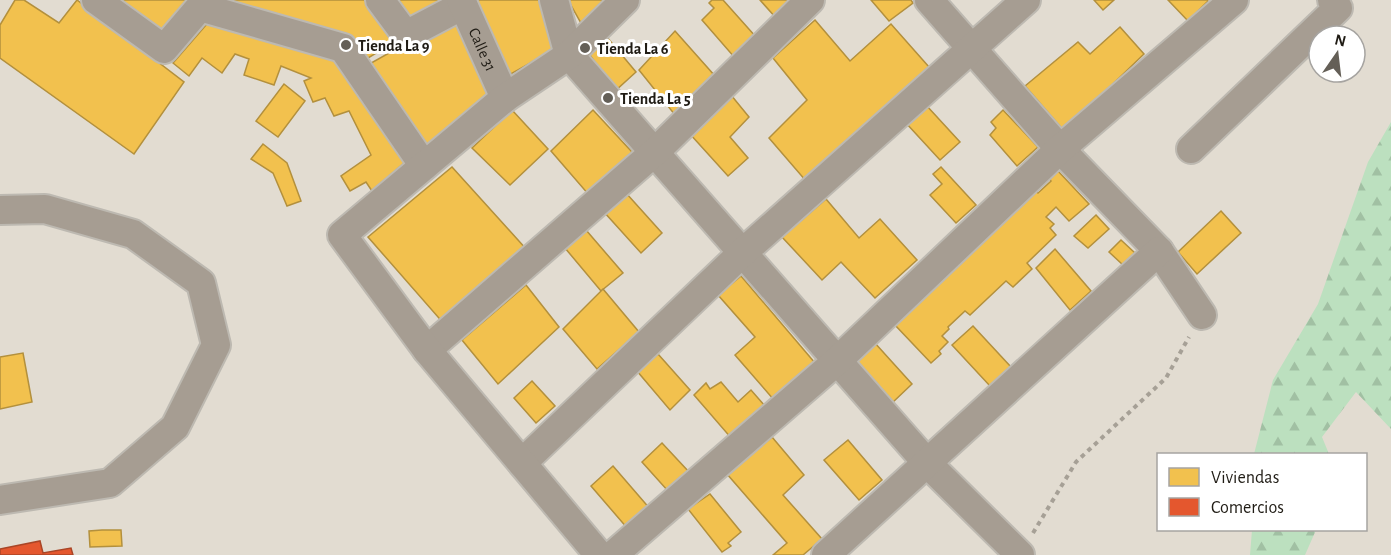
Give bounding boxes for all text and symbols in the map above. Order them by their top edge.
north arrow [1307,24,1367,84]
street label: Calle 31 [466,26,499,74]
text: N [1333,31,1348,50]
marker: Tienda La 9 [339,38,353,52]
place label: Tienda La 9 [358,38,430,54]
marker: Tienda La 6 [578,41,592,55]
place label: Tienda La 6 [597,41,669,57]
marker: Tienda La 5 [601,91,615,105]
place label: Tienda La 5 [620,91,691,107]
legend [1157,453,1367,531]
text: Viviendas [1211,469,1279,487]
text: Comercios [1211,499,1284,517]

